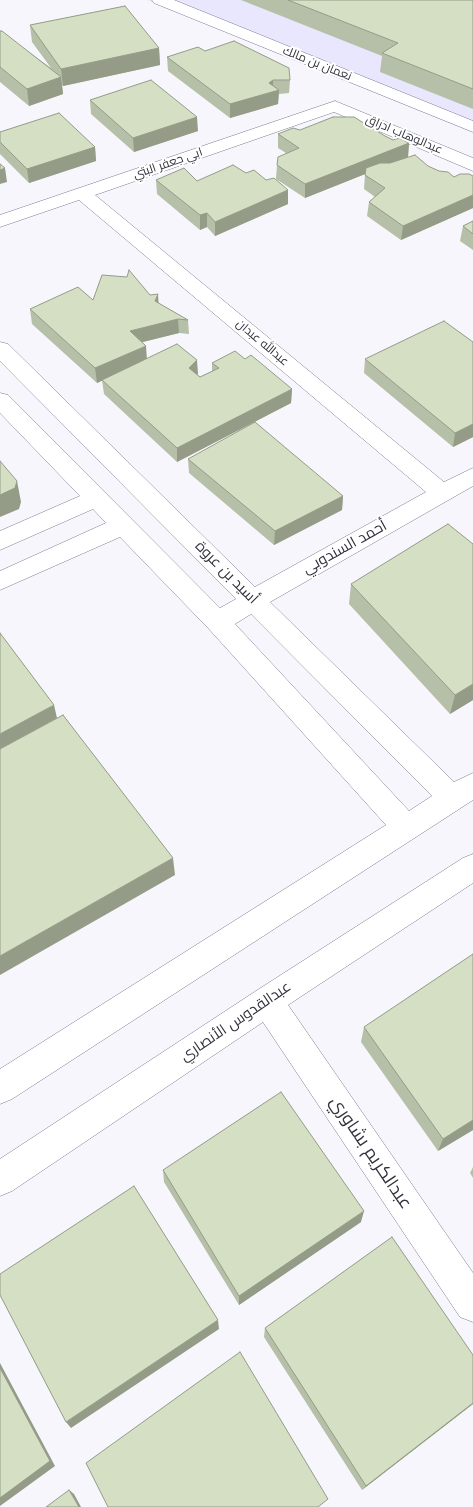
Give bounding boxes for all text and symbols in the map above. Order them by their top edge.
street label: نعمان بن مالك [281,44,353,84]
street label: عبدالوهاب ادراق [363,112,445,158]
street label: ابي جعفر البتي [131,145,205,183]
street label: عبدالله عبدان [233,317,291,369]
street label: أحمد السندوبي [300,517,390,579]
street label: أسيد بن عروة [191,538,261,608]
street label: عبدالقدوس الأنصاري [177,978,295,1066]
street label: عبدالكريم بشاوري [324,1092,416,1214]

